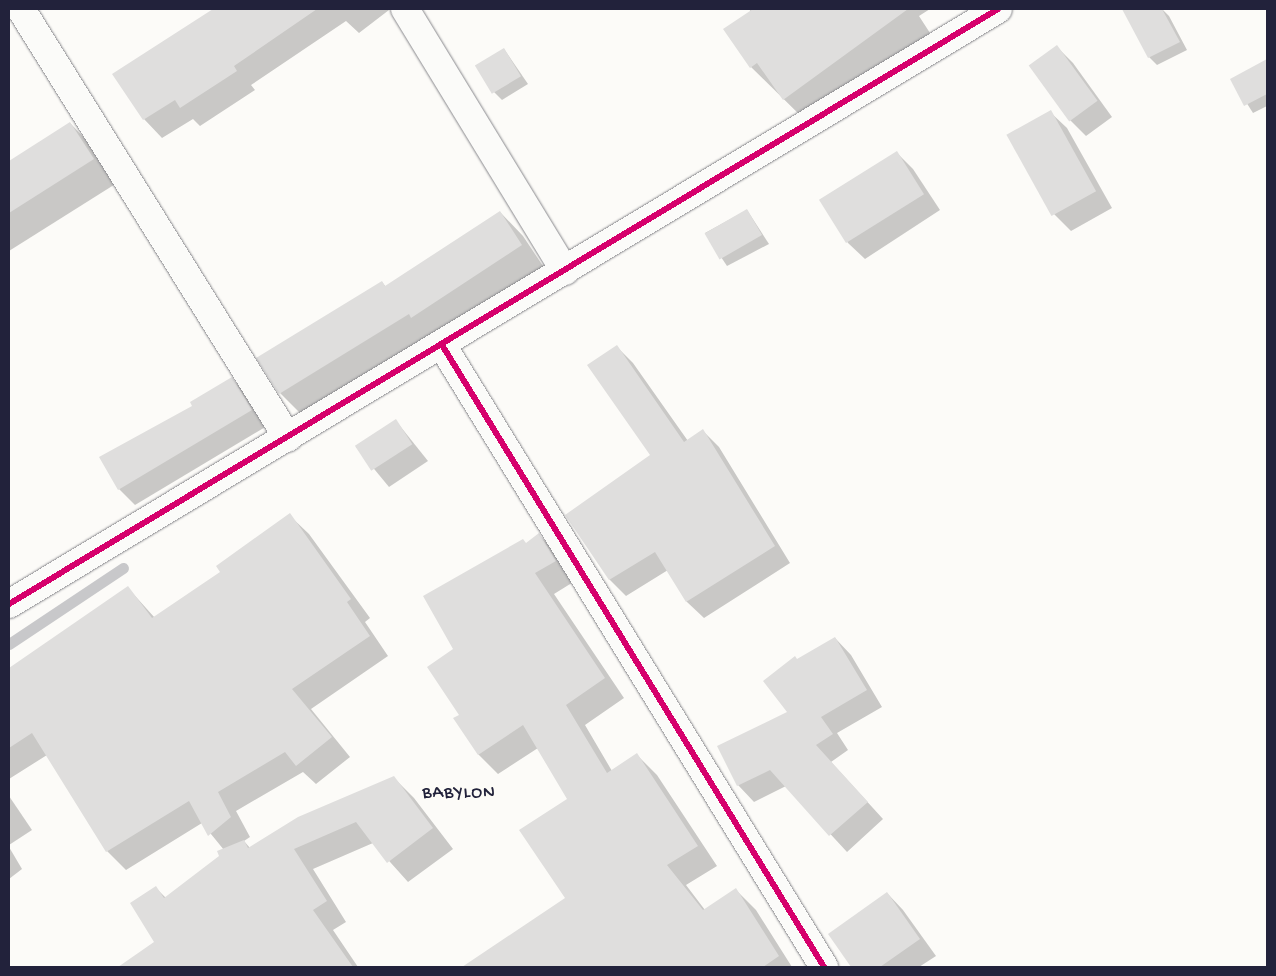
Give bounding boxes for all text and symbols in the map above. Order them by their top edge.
district label: BABYLON [421,783,497,805]

